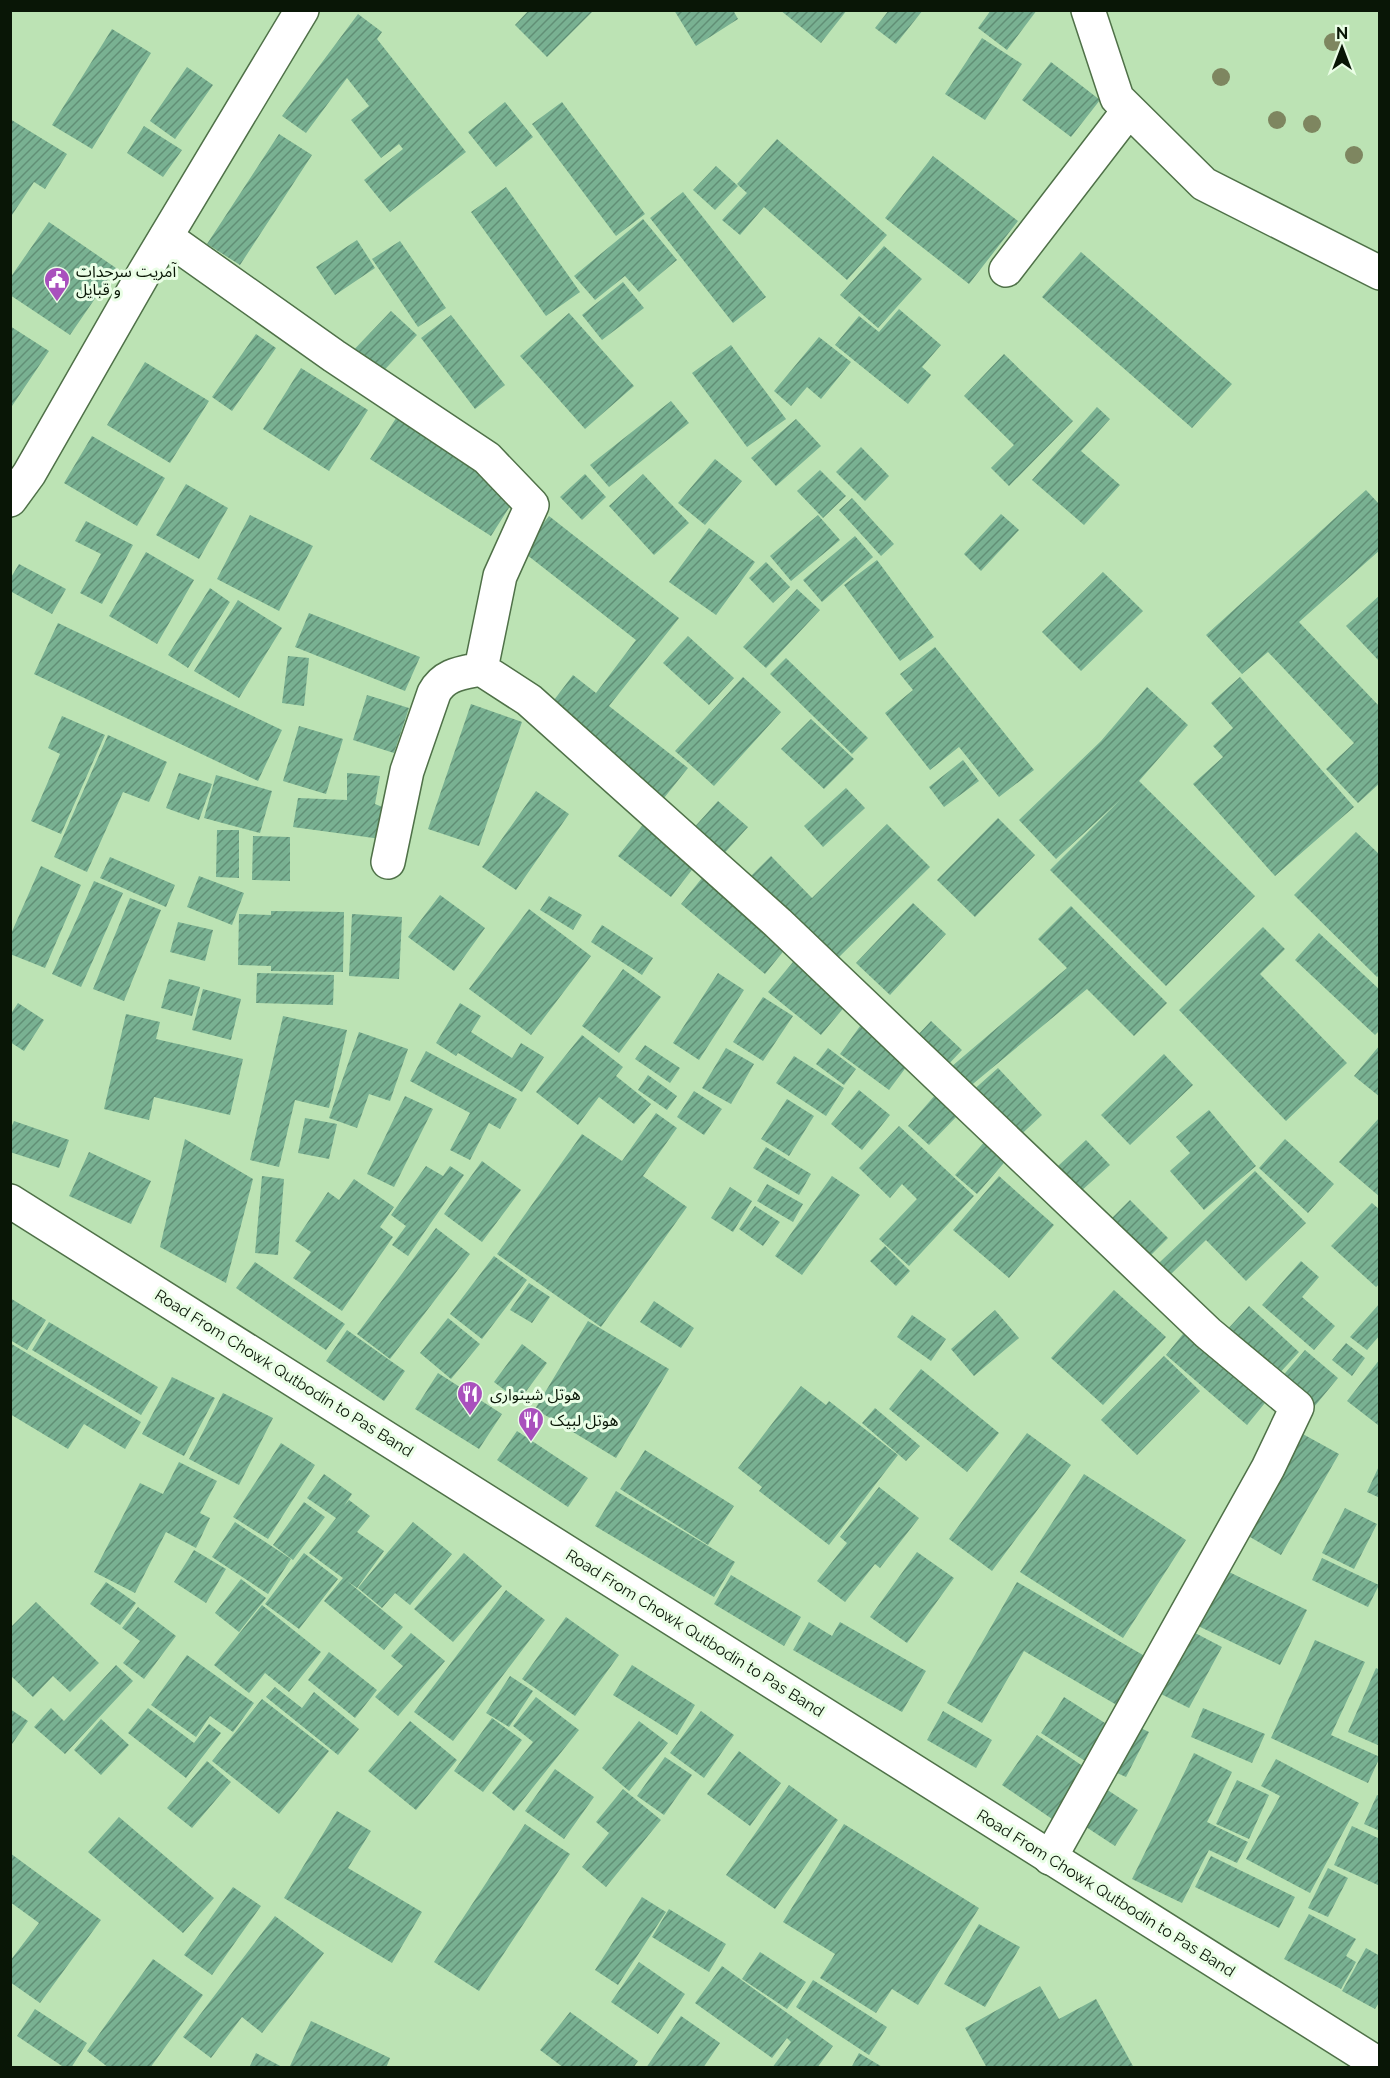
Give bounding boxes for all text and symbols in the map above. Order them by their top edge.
north arrow [1312,18,1372,78]
text: N [1336,24,1348,43]
place label: آمریت سرحدات و قبایل [76,262,178,299]
public building icon: آمریت سرحدات و قبایل [42,265,72,303]
street label: Road From Chowk Qutbodin to Pas Band [151,1285,417,1461]
restaurant icon: هوتل شینواری [455,1379,485,1417]
place label: هوتل شینواری [490,1385,581,1404]
restaurant icon: هوتل لبیک [516,1405,546,1443]
place label: هوتل لبیک [550,1411,619,1430]
street label: Road From Chowk Qutbodin to Pas Band [562,1545,828,1721]
street label: Road From Chowk Qutbodin to Pas Band [973,1805,1239,1981]

